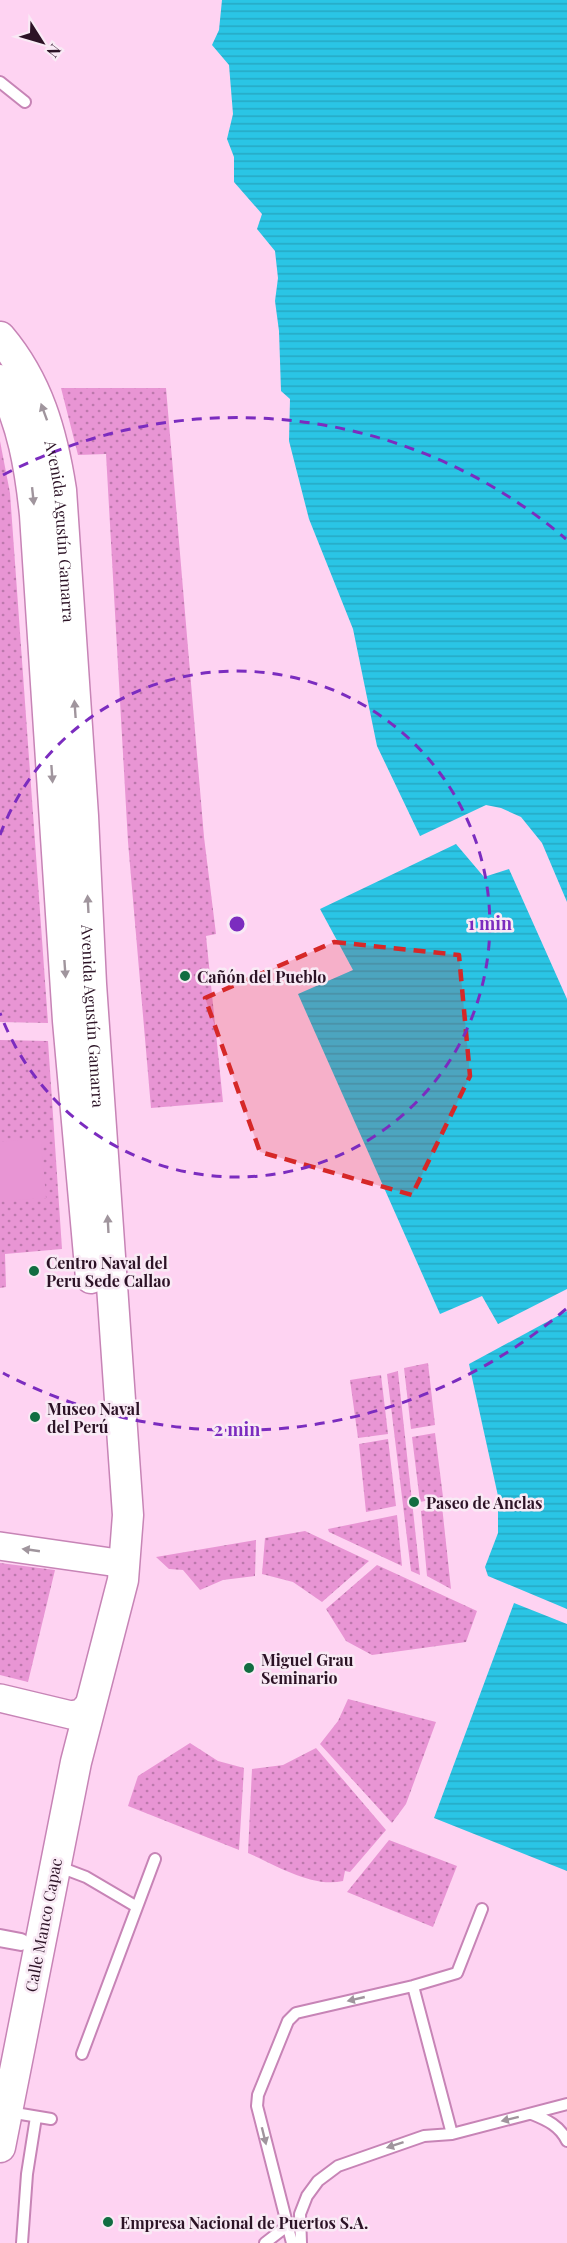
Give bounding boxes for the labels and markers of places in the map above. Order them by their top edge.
centre of rings [227,914,247,934]
place label: Cañón del Pueblo [197,966,326,987]
marker: Cañón del Pueblo [178,969,192,983]
place label: Centro Naval del Peru Sede Callao [46,1252,171,1291]
marker: Centro Naval del Peru Sede Callao [27,1264,41,1278]
place label: Museo Naval del Perú [47,1398,140,1437]
marker: Museo Naval del Perú [28,1410,42,1424]
place label: Paseo de Anclas [426,1492,542,1513]
marker: Paseo de Anclas [407,1495,421,1509]
place label: Miguel Grau Seminario [261,1649,354,1688]
marker: Miguel Grau Seminario [242,1661,256,1675]
place label: Empresa Nacional de Puertos S.A. [120,2212,368,2233]
marker: Empresa Nacional de Puertos S.A. [101,2215,115,2229]

